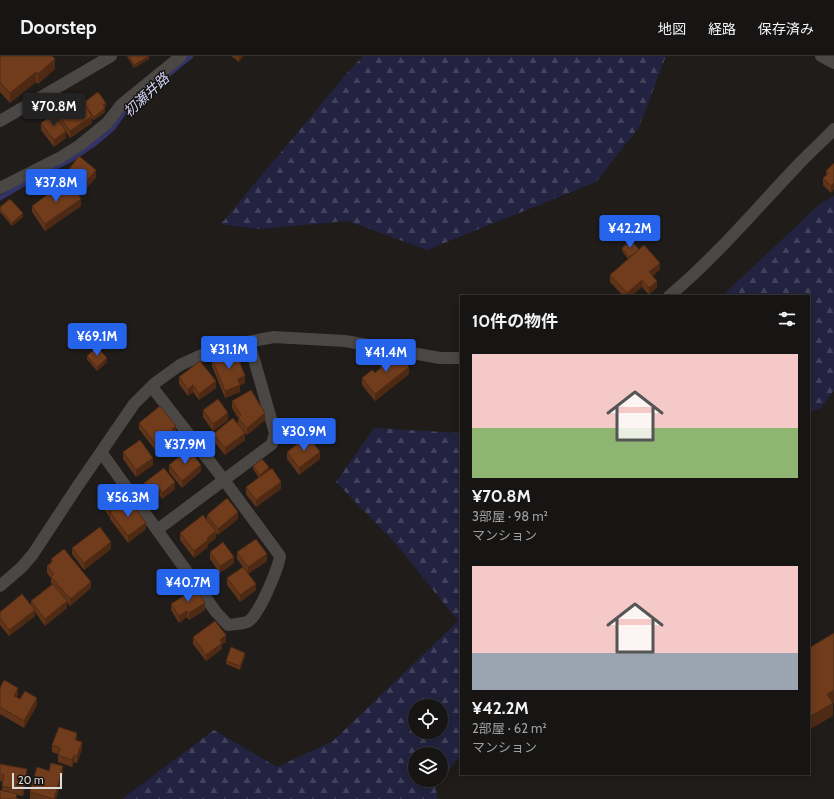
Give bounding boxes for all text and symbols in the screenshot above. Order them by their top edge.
text: Doorstep [20,16,97,39]
text: 地図 [658,20,686,38]
text: 経路 [708,20,736,38]
text: 保存済み [758,20,814,38]
water label: 初瀬井路 [119,69,173,121]
pin: ¥70.8M [21,93,87,127]
text: ¥70.8M [32,98,76,114]
pin: ¥37.8M [23,169,89,203]
text: ¥37.8M [35,174,77,190]
pin: ¥42.2M [597,215,663,249]
text: ¥42.2M [608,220,652,236]
icon: filters [776,308,798,330]
text: 10件の物件 [472,311,558,331]
pin: ¥69.1M [64,323,130,357]
text: ¥69.1M [77,328,117,344]
pin: ¥31.1M [196,336,262,370]
pin: ¥41.4M [353,339,419,373]
text: ¥31.1M [210,341,248,357]
text: ¥41.4M [365,344,407,360]
icon: home [599,380,671,452]
pin: ¥30.9M [271,418,337,452]
text: ¥30.9M [282,423,326,439]
pin: ¥37.9M [152,431,218,465]
text: ¥37.9M [164,436,206,452]
pin: ¥56.3M [95,484,161,518]
text: ¥70.8M [472,486,531,506]
text: ¥56.3M [107,489,149,505]
text: 3部屋 · 98 m² [472,508,548,524]
text: マンション [472,527,537,543]
pin: ¥40.7M [155,569,221,603]
text: ¥40.7M [165,574,211,590]
icon: home [599,592,671,664]
text: ¥42.2M [472,698,529,718]
map controls [408,699,448,787]
button: locate [408,699,448,739]
text: 2部屋 · 62 m² [472,720,547,736]
text: マンション [472,739,537,755]
button: layers [408,747,448,787]
scale bar [12,771,62,790]
text: 20 m [18,773,44,787]

